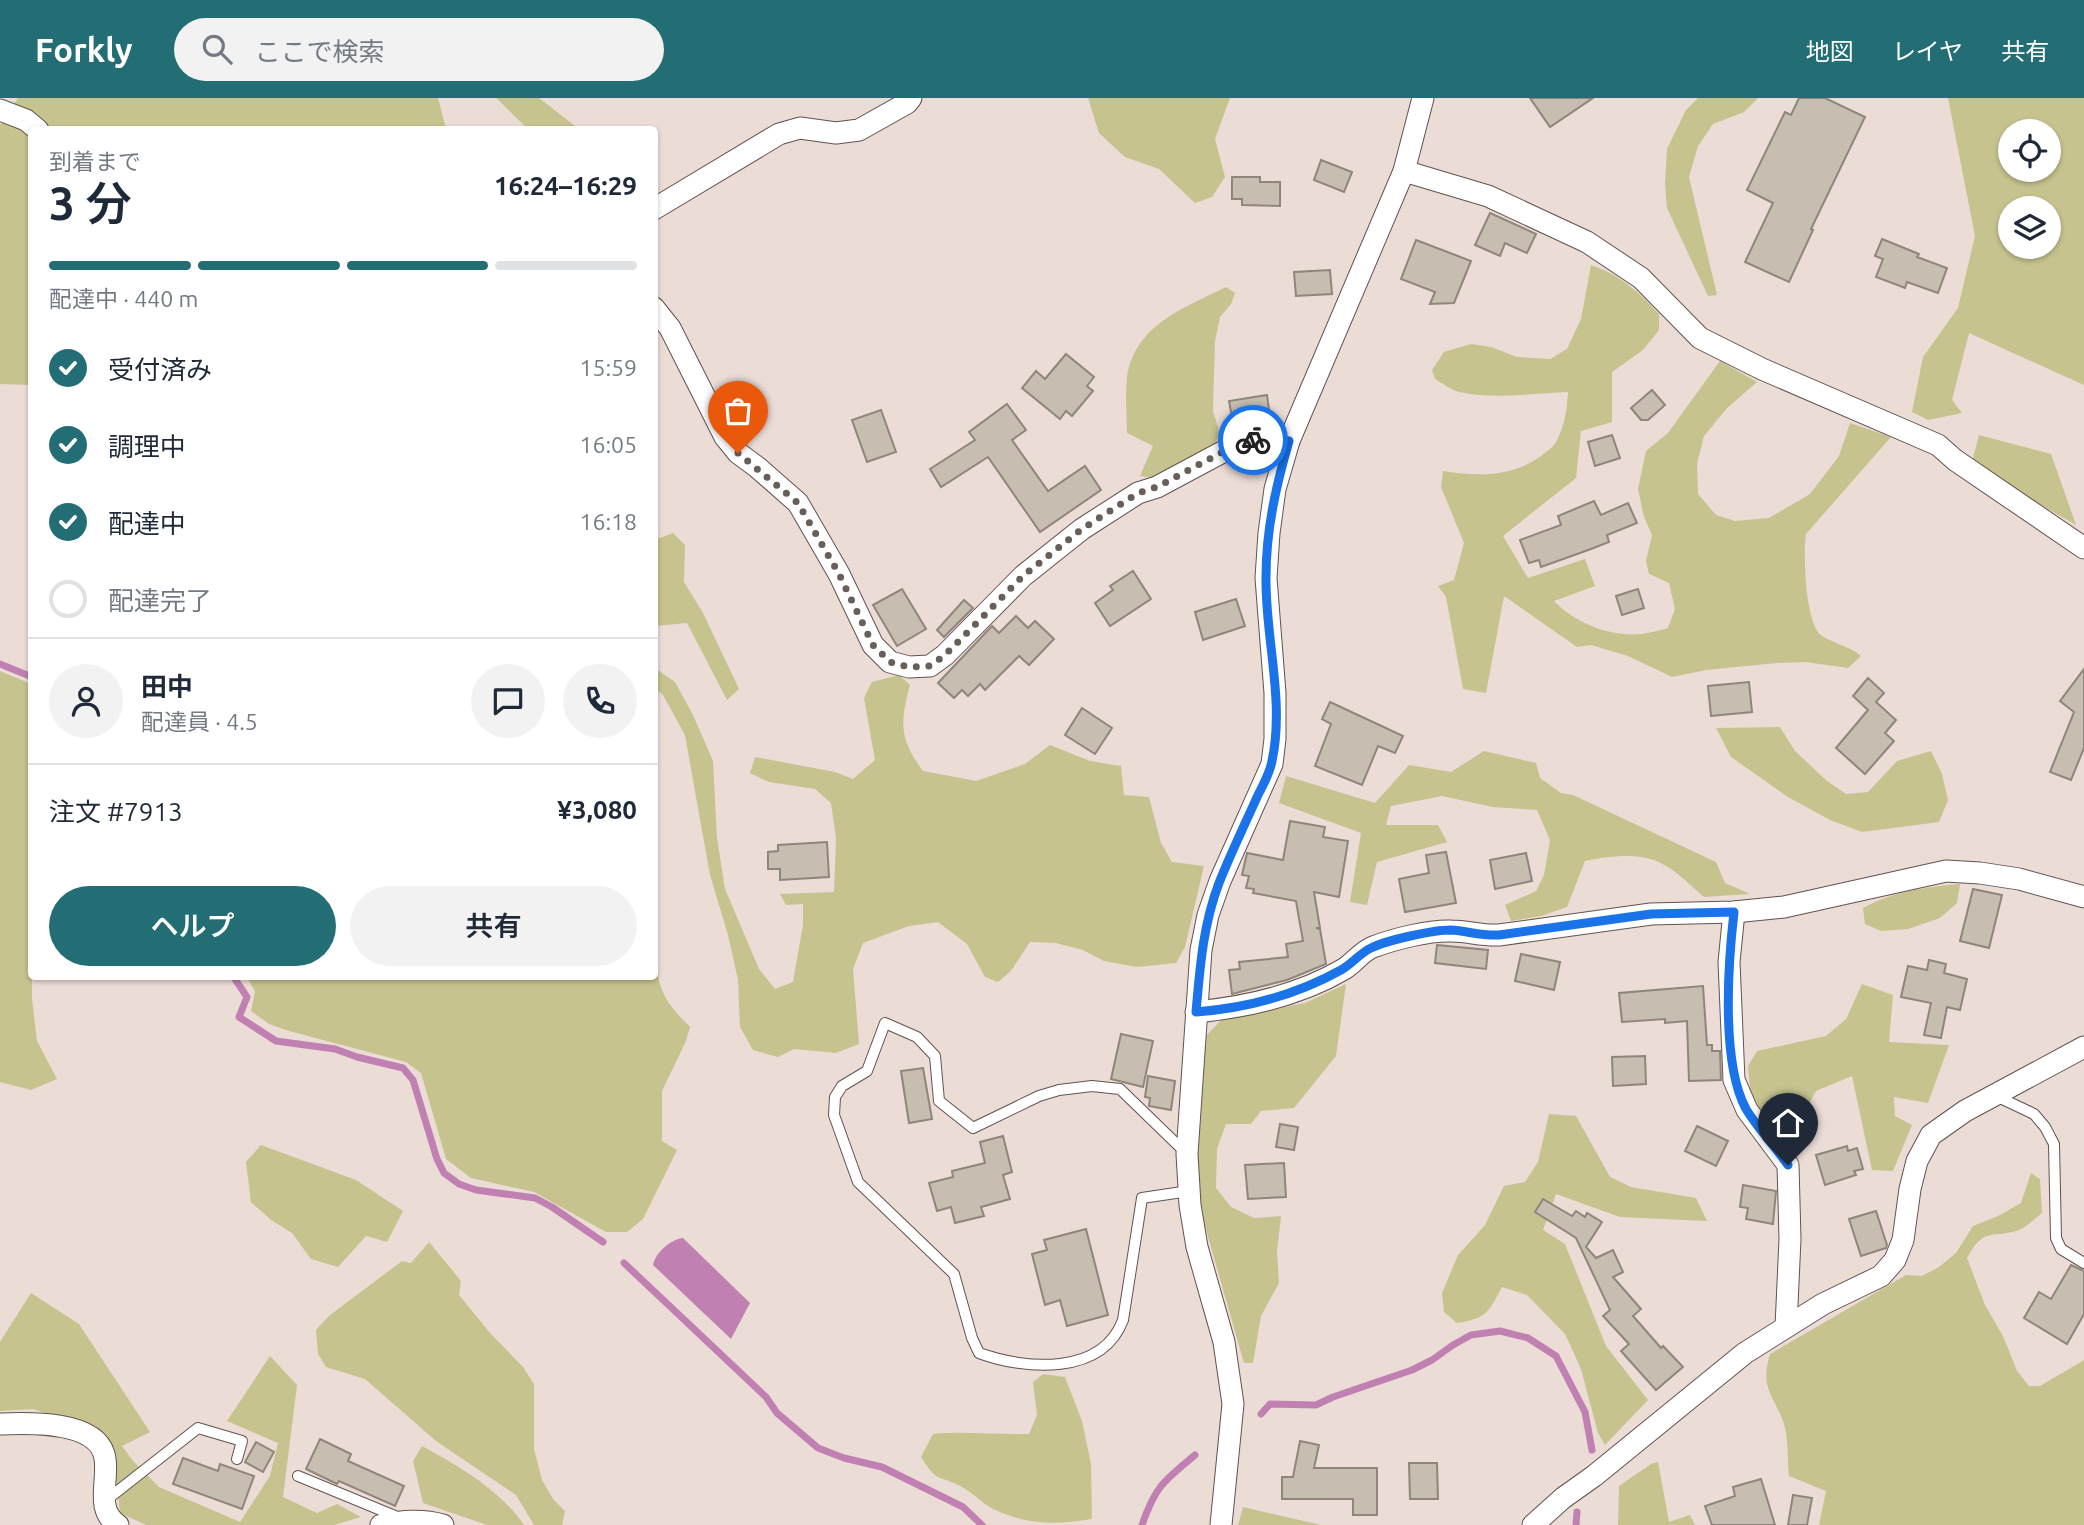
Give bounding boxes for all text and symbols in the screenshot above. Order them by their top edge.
search box [174,18,664,81]
icon: search [198,30,236,68]
text: Forkly [35,31,132,68]
text: ここで検索 [254,37,385,66]
text: 地図 [1806,38,1854,65]
text: レイヤ [1892,38,1963,65]
text: 共有 [2001,38,2049,65]
map controls [1998,119,2061,259]
button: locate [1998,119,2061,182]
text: 到着まで [49,149,141,174]
text: 16:24–16:29 [494,171,637,200]
text: 3 分 [49,177,132,229]
button: layers [1998,196,2061,259]
text: 配達中 · 440 m [49,286,198,311]
icon: check [49,349,87,387]
text: 受付済み [108,355,212,384]
text: 15:59 [579,355,637,380]
pin [708,381,768,453]
icon: bag [719,392,757,430]
courier [1218,405,1288,475]
icon: bike [1234,421,1272,459]
icon: check [49,426,87,464]
text: 調理中 [108,432,186,461]
text: 16:05 [579,432,637,457]
icon: check [49,503,87,541]
text: 配達中 [108,509,186,538]
text: 16:18 [579,509,637,534]
text: 配達完了 [108,586,212,615]
button: person [49,664,123,738]
button: chat [471,664,545,738]
button: phone [563,664,637,738]
text: 田中 [141,672,193,701]
text: 配達員 · 4.5 [141,709,258,734]
text: ¥3,080 [557,795,637,824]
text: 注文 #7913 [49,797,183,826]
button: ヘルプ [49,886,336,966]
button: 共有 [350,886,637,966]
pin [1758,1093,1818,1165]
icon: home [1769,1104,1807,1142]

